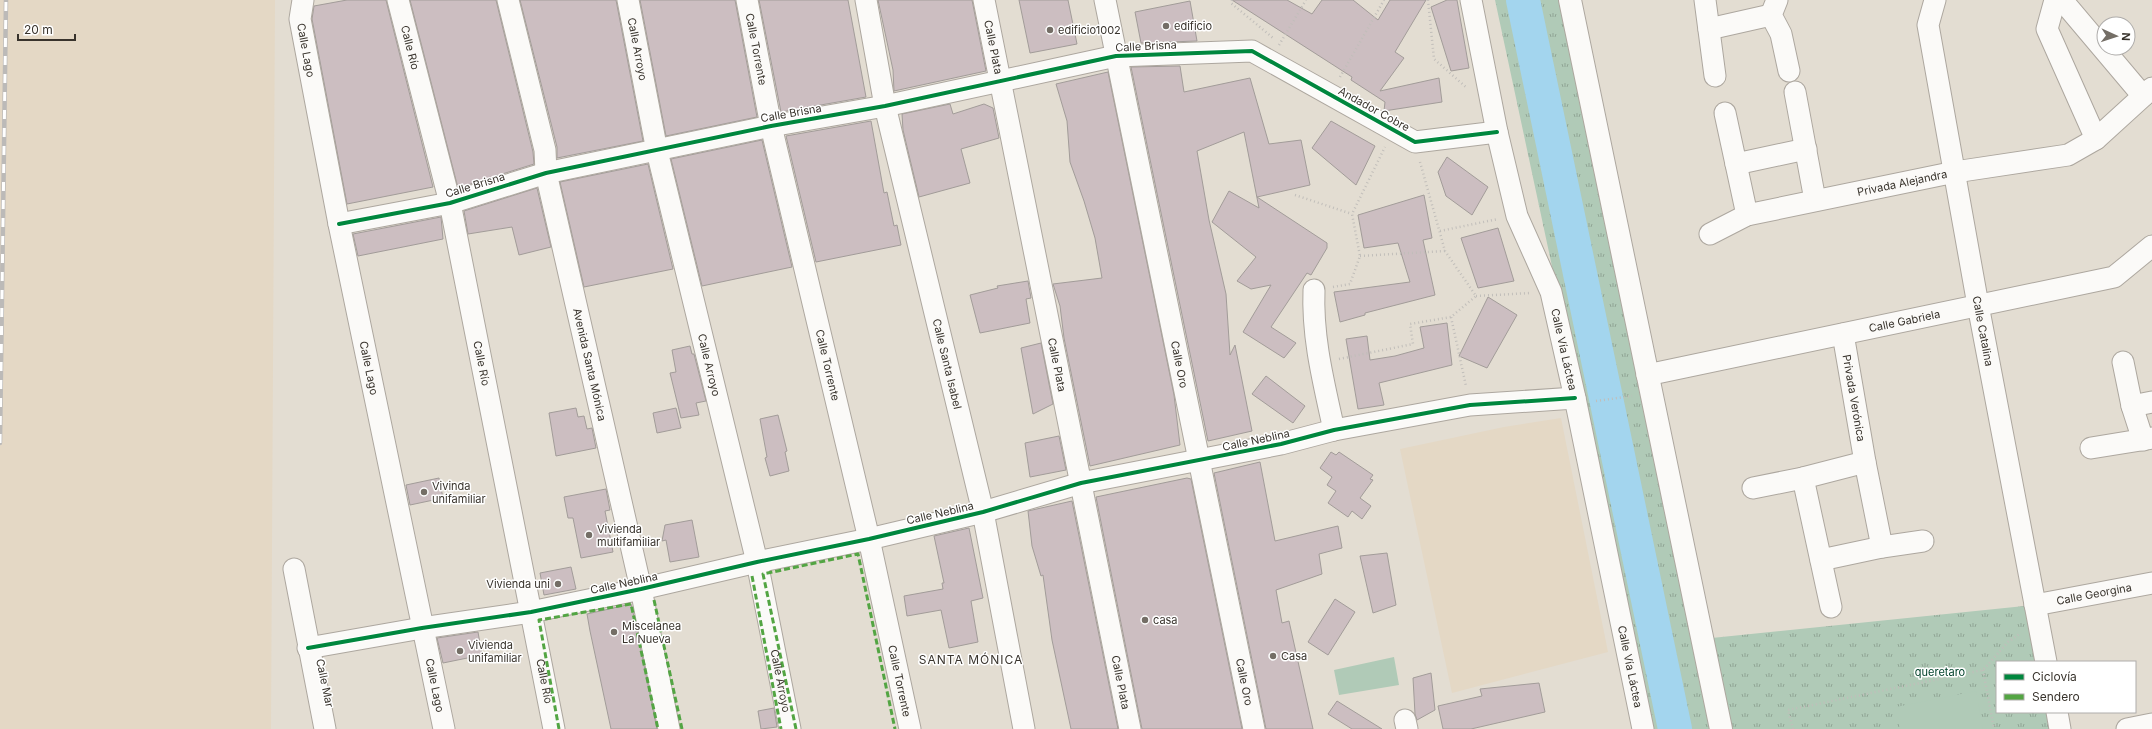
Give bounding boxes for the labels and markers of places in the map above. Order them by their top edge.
place label: edificio [1174,19,1212,33]
marker: edificio [1161,21,1171,31]
place label: edificio1002 [1058,23,1121,37]
marker: edificio1002 [1045,25,1055,35]
place label: Vivinda unifamiliar [432,479,486,506]
marker: Vivinda unifamiliar [419,487,429,497]
place label: Vivienda multifamiliar [597,522,660,549]
marker: Vivienda multifamiliar [584,530,594,540]
place label: Vivienda uni [486,577,550,591]
marker: Vivienda uni [553,579,563,589]
place label: casa [1153,613,1178,627]
marker: casa [1140,615,1150,625]
place label: Miscelanea La Nueva [622,619,681,646]
marker: Miscelanea La Nueva [609,627,619,637]
place label: Vivienda unifamiliar [468,638,522,665]
marker: Vivienda unifamiliar [455,646,465,656]
place label: Casa [1281,649,1307,663]
marker: Casa [1268,651,1278,661]

